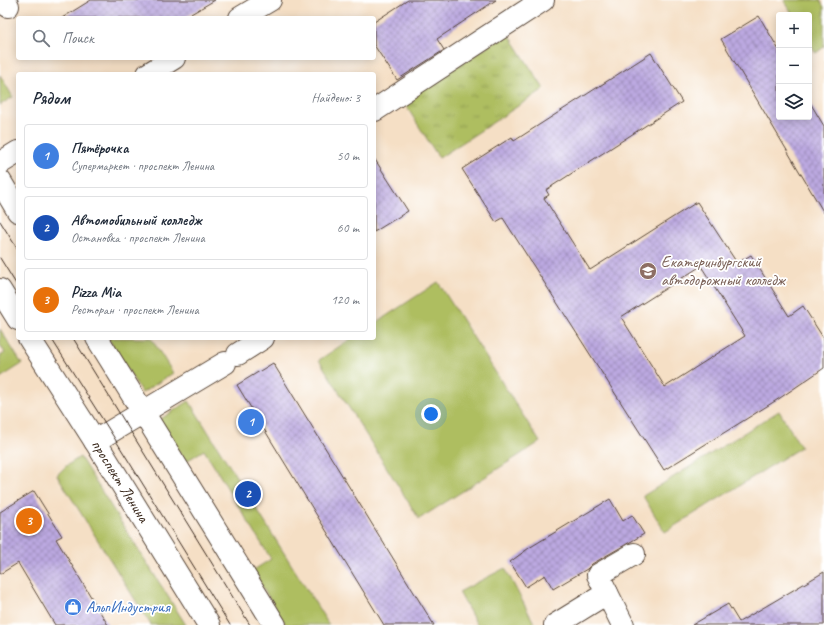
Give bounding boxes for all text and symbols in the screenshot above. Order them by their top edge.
map controls [776,12,812,120]
button: + [776,12,812,48]
search box [16,16,376,60]
icon: search [30,27,52,49]
text: Поиск [62,29,94,48]
button: − [776,48,812,84]
button: layers [776,84,812,120]
text: Рядом [32,88,70,109]
text: Найдено: 3 [312,90,360,106]
text: Пятёрочка [71,139,128,158]
text: 1 [43,148,49,164]
text: 50 m [337,148,359,164]
text: Супермаркет · проспект Ленина [71,158,214,174]
text: Автомобильный колледж [71,211,202,230]
text: 2 [43,220,49,236]
text: 60 m [337,220,359,236]
text: Остановка · проспект Ленина [71,230,205,246]
place label: Екатеринбургский автодорожный колледж [661,252,787,290]
school or university icon: Екатеринбургский автодорожный колледж [638,261,658,281]
text: Pizza Mia [71,283,121,302]
text: 3 [43,292,49,308]
text: 120 m [331,292,359,308]
text: Ресторан · проспект Ленина [71,302,199,318]
your location [421,404,441,424]
pin: 1 [238,407,264,437]
street label: проспект Ленина [87,436,154,527]
pin: 2 [235,479,261,509]
pin: 3 [16,506,42,536]
shop icon: АльпИндустрия [63,597,83,617]
place label: АльпИндустрия [86,597,171,617]

